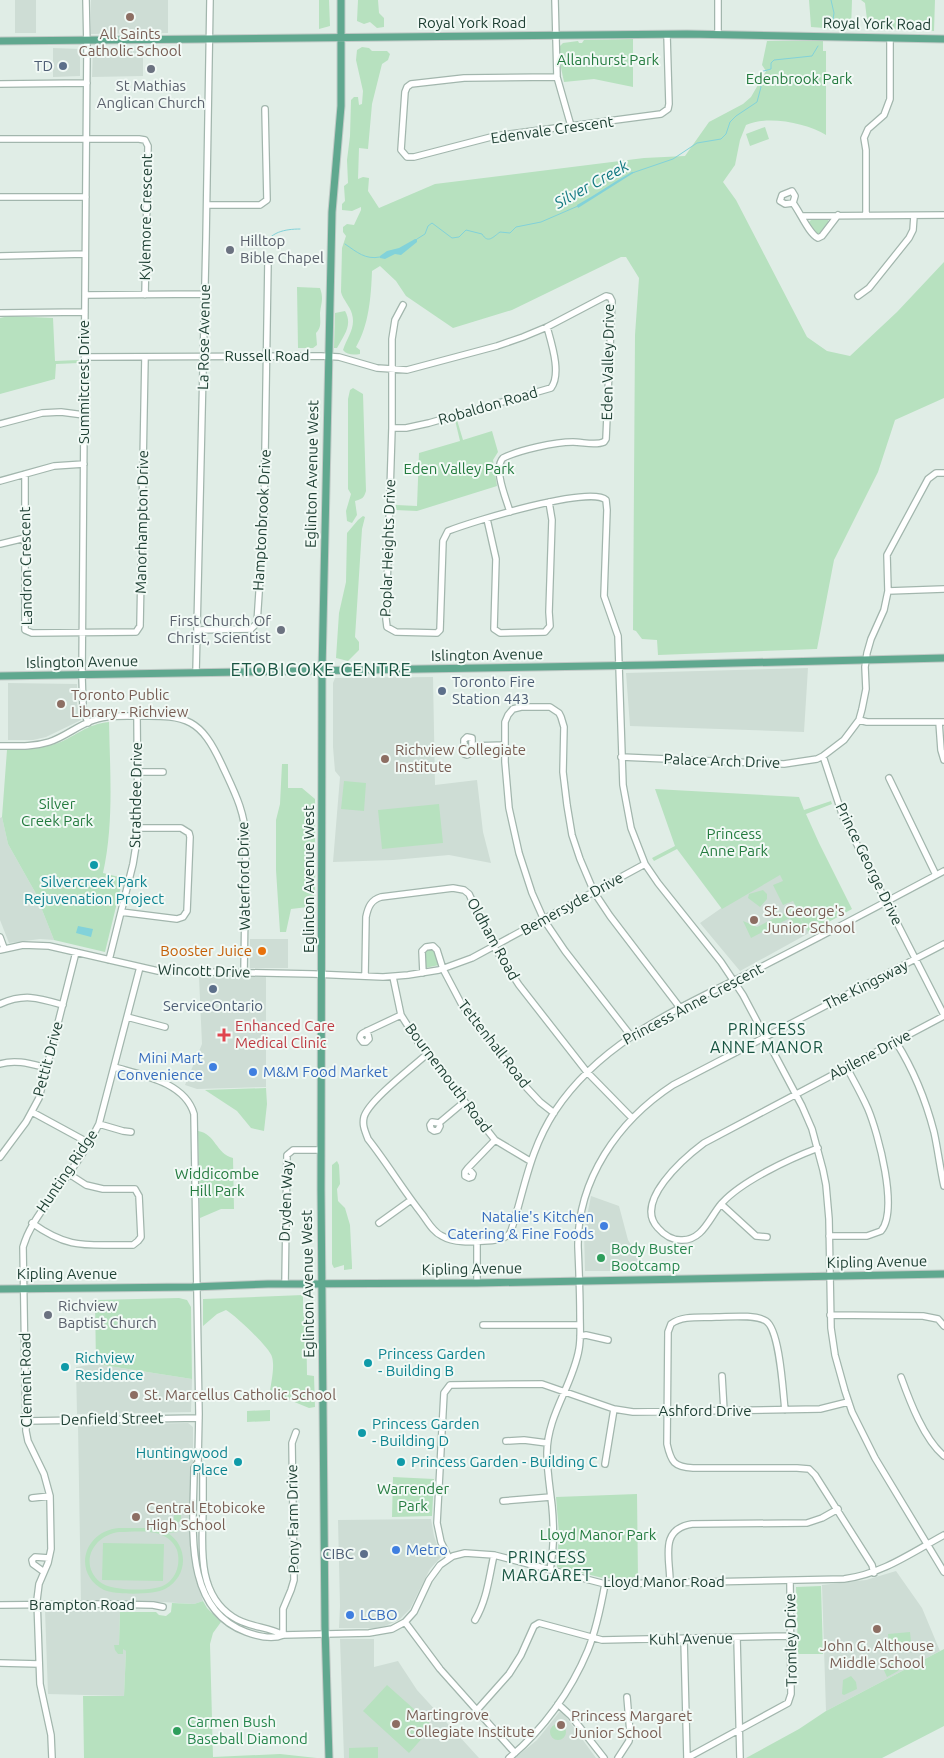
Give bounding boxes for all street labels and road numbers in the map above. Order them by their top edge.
street label: Royal York Road [418,14,526,31]
street label: Royal York Road [823,14,931,33]
street label: Edenvale Crescent [489,112,615,147]
street label: Kylemore Crescent [136,153,155,281]
street label: La Rose Avenue [194,284,213,390]
street label: Eden Valley Drive [598,304,617,420]
street label: Summitcrest Drive [75,320,92,444]
street label: Russell Road [224,347,310,364]
street label: Robaldon Road [436,383,540,428]
street label: Eglinton Avenue West [302,400,321,548]
street label: Hamptonbrook Drive [249,449,274,591]
street label: Manorhampton Drive [132,450,151,594]
street label: Poplar Heights Drive [377,479,398,617]
street label: Landron Crescent [16,507,35,625]
street label: Islington Avenue [431,645,543,664]
street label: Islington Avenue [26,652,138,671]
street label: Strathdee Drive [126,742,145,848]
street label: Palace Arch Drive [663,750,781,771]
street label: Prince George Drive [832,800,906,928]
street label: Eglinton Avenue West [300,805,317,953]
street label: Waterford Drive [234,821,253,931]
street label: Bemersyde Drive [518,868,626,939]
street label: Oldham Road [464,895,523,983]
street label: The Kingsway [821,956,911,1013]
street label: Princess Anne Crescent [620,959,766,1048]
street label: Wincott Drive [157,960,251,981]
street label: Tettenhall Road [455,996,534,1091]
street label: Pettit Drive [29,1019,66,1098]
street label: Bournemouth Road [402,1020,495,1136]
street label: Abilene Drive [826,1026,914,1083]
street label: Hunting Ridge [33,1126,101,1215]
street label: Dryden Way [276,1160,295,1242]
street label: Eglinton Avenue West [298,1210,317,1358]
street label: Kipling Avenue [827,1252,927,1271]
street label: Kipling Avenue [422,1259,522,1278]
street label: Kipling Avenue [17,1265,117,1282]
street label: Clement Road [16,1332,35,1428]
street label: Ashford Drive [659,1402,751,1419]
street label: Denfield Street [60,1409,164,1428]
street label: Pony Farm Drive [283,1464,302,1574]
street label: Lloyd Manor Road [603,1573,725,1590]
street label: Tromley Drive [781,1593,800,1687]
street label: Brampton Road [29,1596,135,1613]
street label: Kuhl Avenue [649,1629,733,1648]

